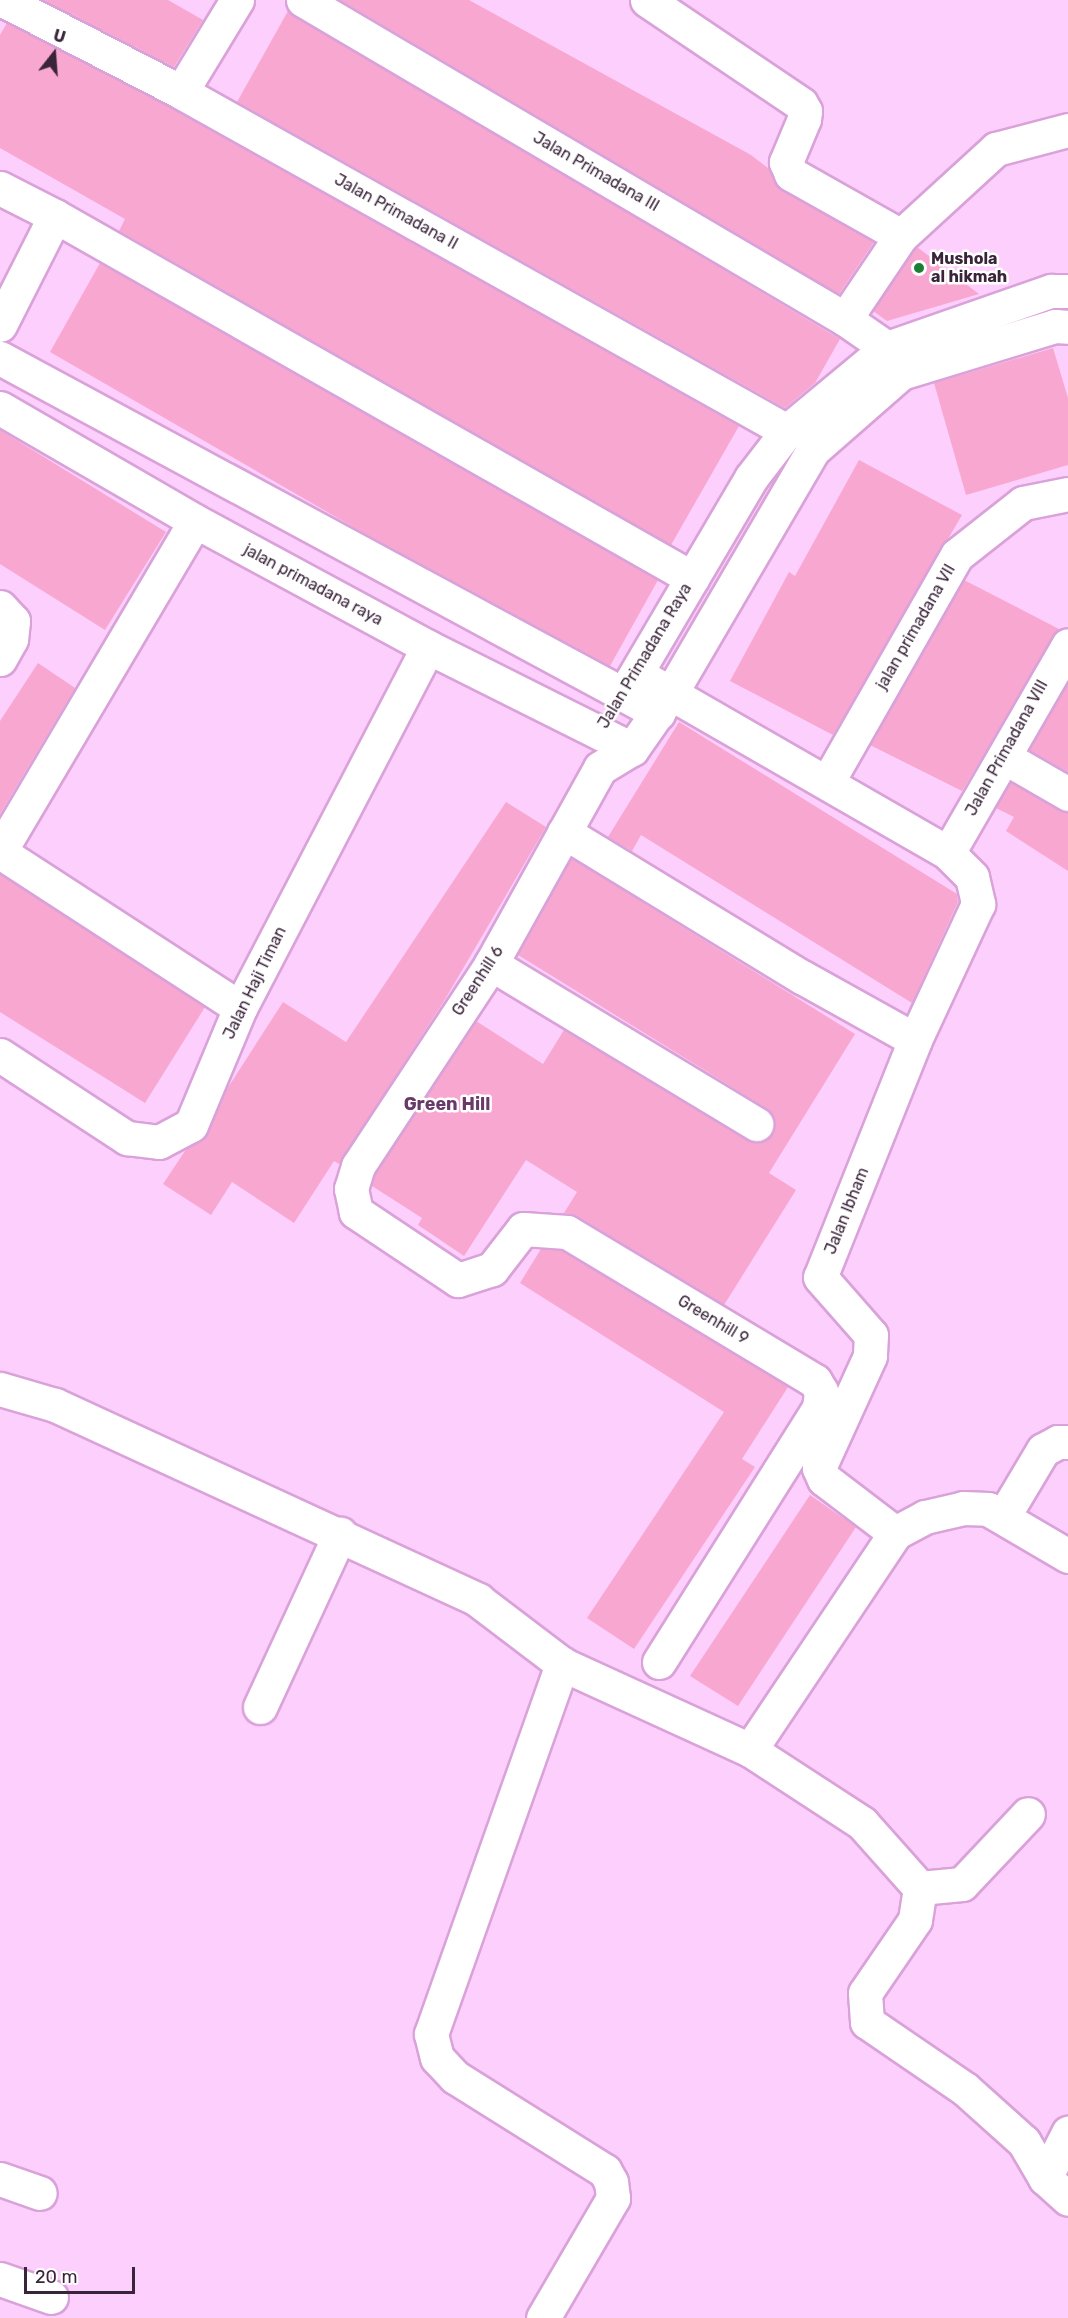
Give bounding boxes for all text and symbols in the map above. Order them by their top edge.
north arrow [24,24,84,84]
text: U [51,26,68,47]
street label: Jalan Primadana III [530,128,662,216]
street label: Jalan Primadana II [331,170,461,254]
place label: Mushola al hikmah [931,249,1007,287]
marker: Mushola al hikmah [912,261,926,275]
street label: jalan primadana raya [240,540,386,630]
street label: jalan primadana VII [872,561,960,693]
street label: Jalan Primadana Raya [594,580,696,732]
street label: Jalan Primadana VIII [962,676,1052,820]
street label: Jalan Haji Timan [219,923,291,1043]
street label: Greenhill 6 [448,942,508,1020]
district label: Green Hill [404,1093,490,1115]
street label: Jalan Ibham [821,1165,873,1257]
street label: Greenhill 9 [674,1291,752,1349]
scale bar [27,2255,138,2293]
text: 20 m [35,2266,77,2288]

